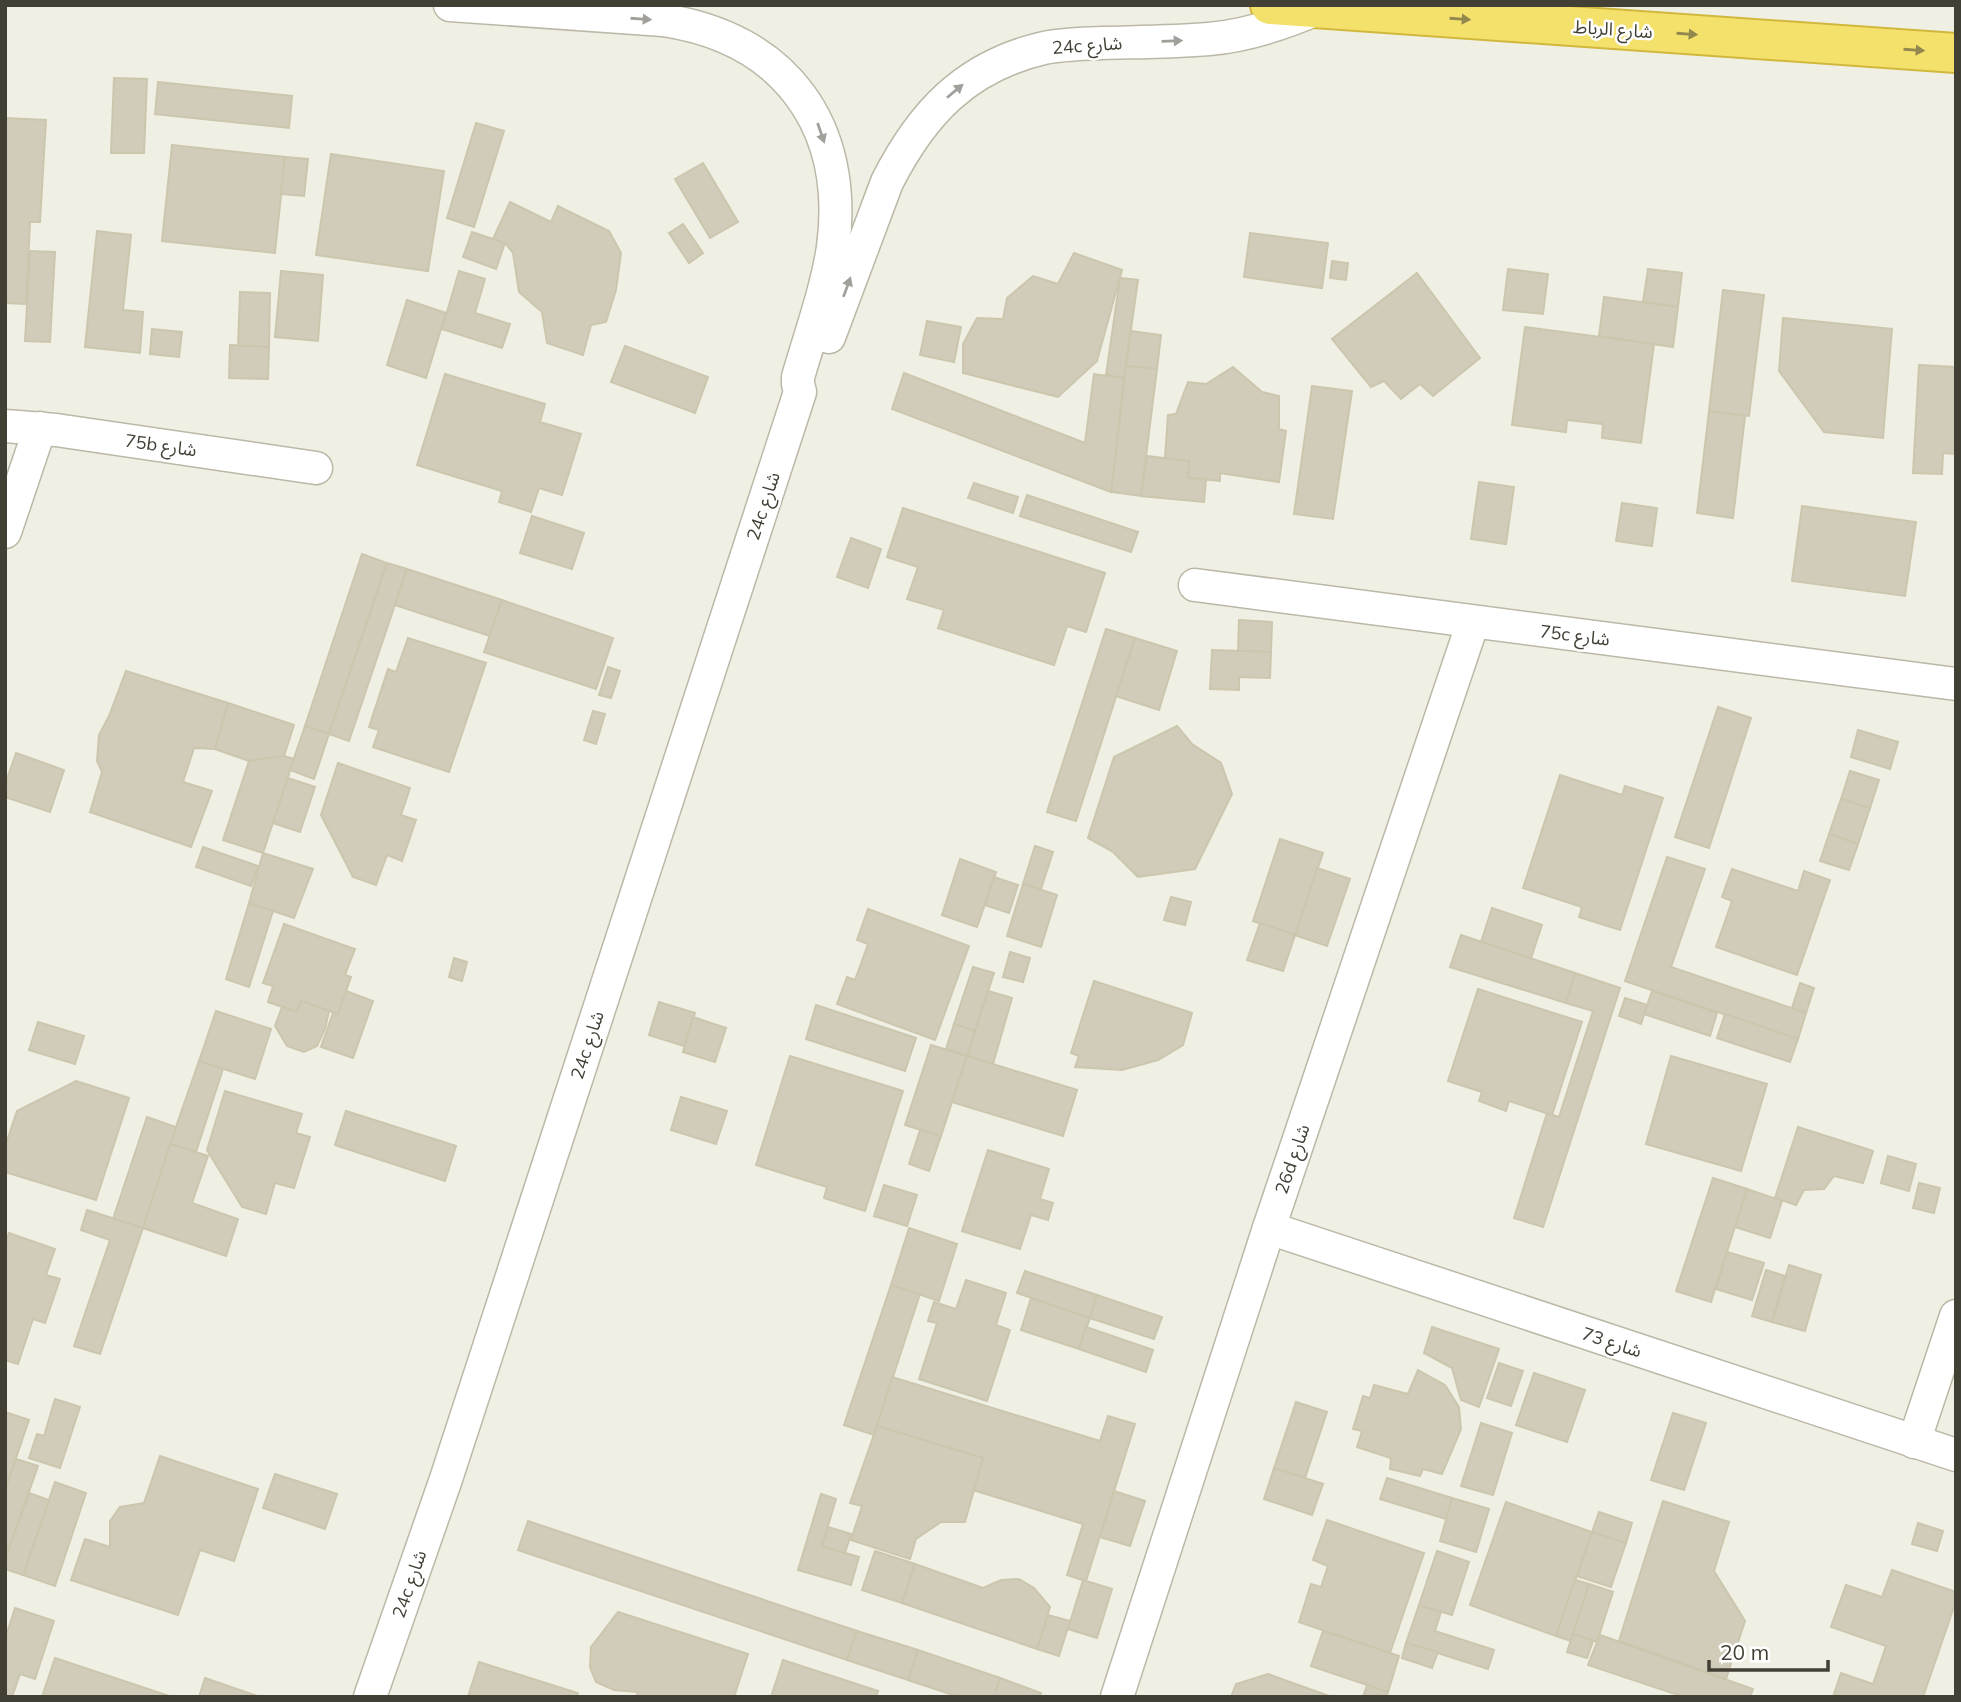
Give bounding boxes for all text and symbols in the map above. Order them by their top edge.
one-way arrow [630,13,652,24]
one-way arrow [1449,14,1471,25]
street label: شارع الرباط [1572,15,1654,46]
one-way arrow [1676,29,1698,40]
street label: 24c شارع [1051,31,1123,62]
one-way arrow [1161,35,1183,46]
one-way arrow [1903,45,1925,56]
one-way arrow [946,83,964,99]
one-way arrow [816,123,827,144]
one-way arrow [842,277,853,298]
street label: 75b شارع [123,429,198,464]
street label: 24c شارع [741,469,788,544]
street label: 75c شارع [1538,619,1611,654]
street label: 24c شارع [565,1008,612,1083]
street label: 26d شارع [1269,1121,1317,1198]
street label: شارع 73 [1578,1322,1645,1365]
street label: 24c شارع [387,1547,434,1622]
scale bar [1709,1628,1828,1672]
text: 20 m [1720,1639,1769,1665]

